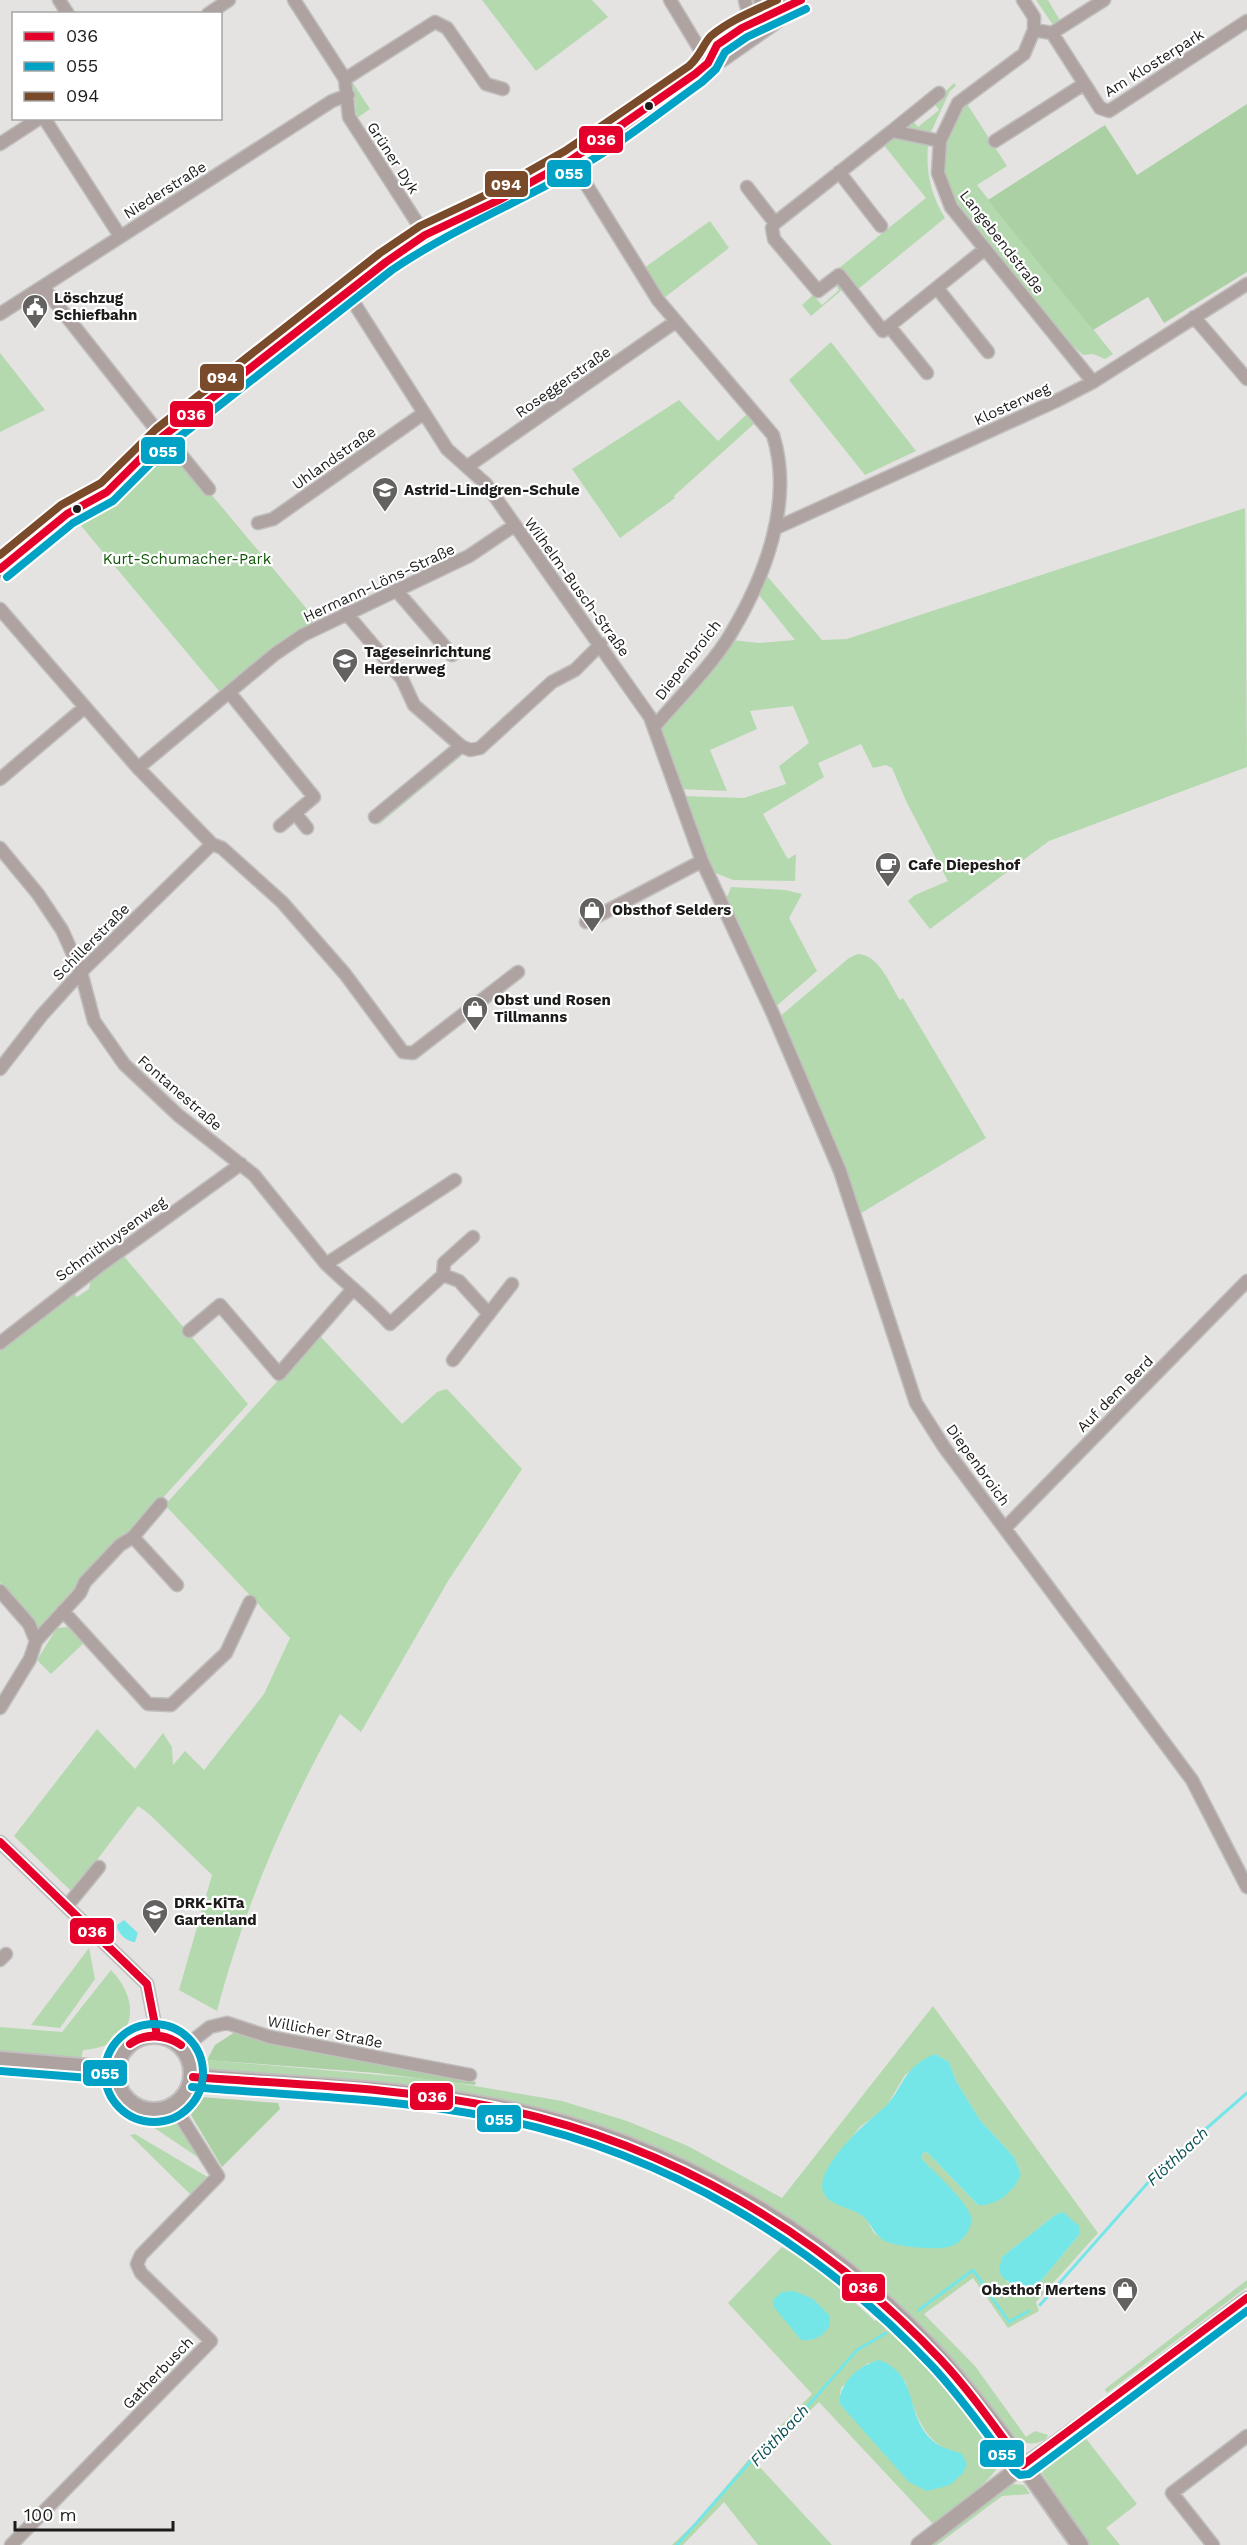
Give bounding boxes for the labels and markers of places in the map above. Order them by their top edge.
unlabelled marker [643,100,655,112]
place label: Löschzug Schiefbahn [54,289,137,324]
public building icon: Löschzug Schiefbahn [20,292,50,330]
school or university icon: Astrid-Lindgren-Schule [370,475,400,513]
place label: Astrid-Lindgren-Schule [404,481,580,499]
unlabelled marker [71,503,83,515]
place label: Tageseinrichtung Herderweg [364,643,491,678]
school or university icon: Tageseinrichtung Herderweg [330,646,360,684]
cafe icon: Cafe Diepeshof [873,850,903,888]
place label: Cafe Diepeshof [908,856,1021,874]
shop icon: Obsthof Selders [577,895,607,933]
place label: Obsthof Selders [612,901,731,919]
place label: Obst und Rosen Tillmanns [494,991,611,1026]
shop icon: Obst und Rosen Tillmanns [460,994,490,1032]
place label: DRK-KiTa Gartenland [174,1894,257,1929]
school or university icon: DRK-KiTa Gartenland [140,1897,170,1935]
shop icon: Obsthof Mertens [1110,2275,1140,2313]
place label: Obsthof Mertens [981,2281,1106,2299]

